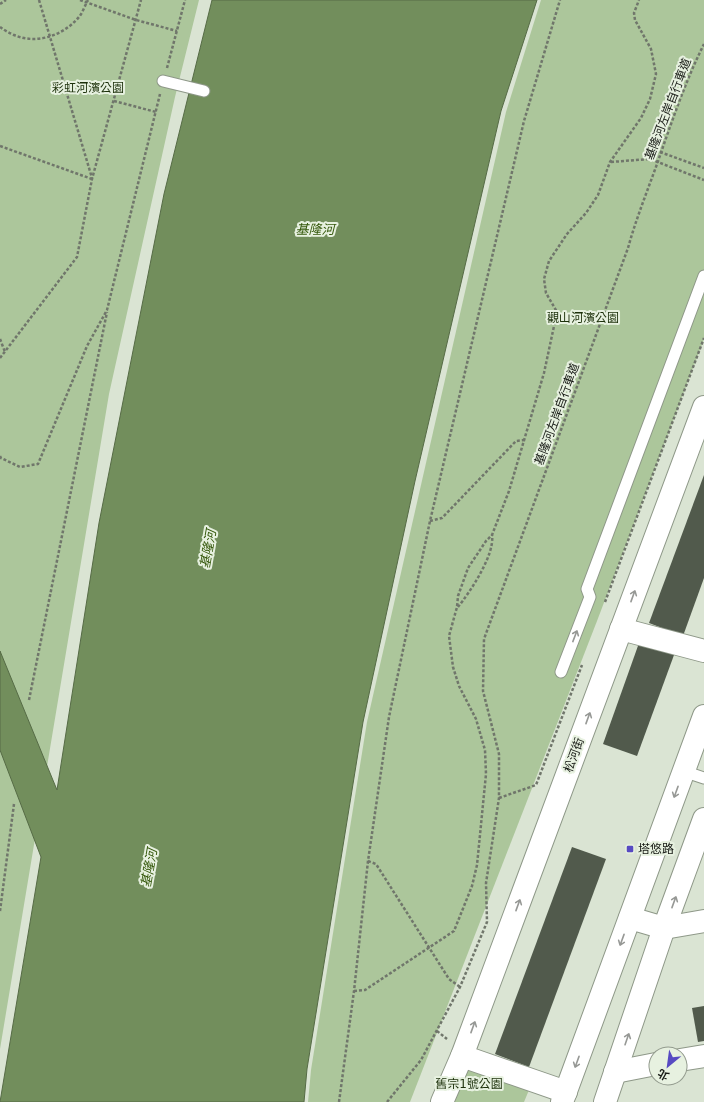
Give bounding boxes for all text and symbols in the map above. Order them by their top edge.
street label: 基隆河左岸自行車道 [642,56,694,162]
park label: 彩虹河濱公園 [52,81,124,95]
water label: 基隆河 [295,222,337,237]
park label: 觀山河濱公園 [547,311,619,325]
street label: 基隆河左岸自行車道 [532,361,582,467]
water label: 基隆河 [197,526,219,570]
one-way arrow [630,590,638,602]
one-way arrow [572,630,580,642]
one-way arrow [585,712,593,724]
street label: 松河街 [561,736,587,774]
one-way arrow [672,785,679,798]
place label: 塔悠路 [638,842,674,856]
marker: 塔悠路 [625,844,635,854]
water label: 基隆河 [138,845,160,889]
one-way arrow [670,897,678,909]
one-way arrow [515,900,523,912]
one-way arrow [617,933,625,945]
one-way arrow [469,1021,477,1033]
one-way arrow [623,1033,631,1045]
north arrow [648,1046,688,1086]
one-way arrow [572,1055,580,1067]
text: 北 [655,1066,671,1083]
park label: 舊宗1號公園 [435,1077,503,1091]

